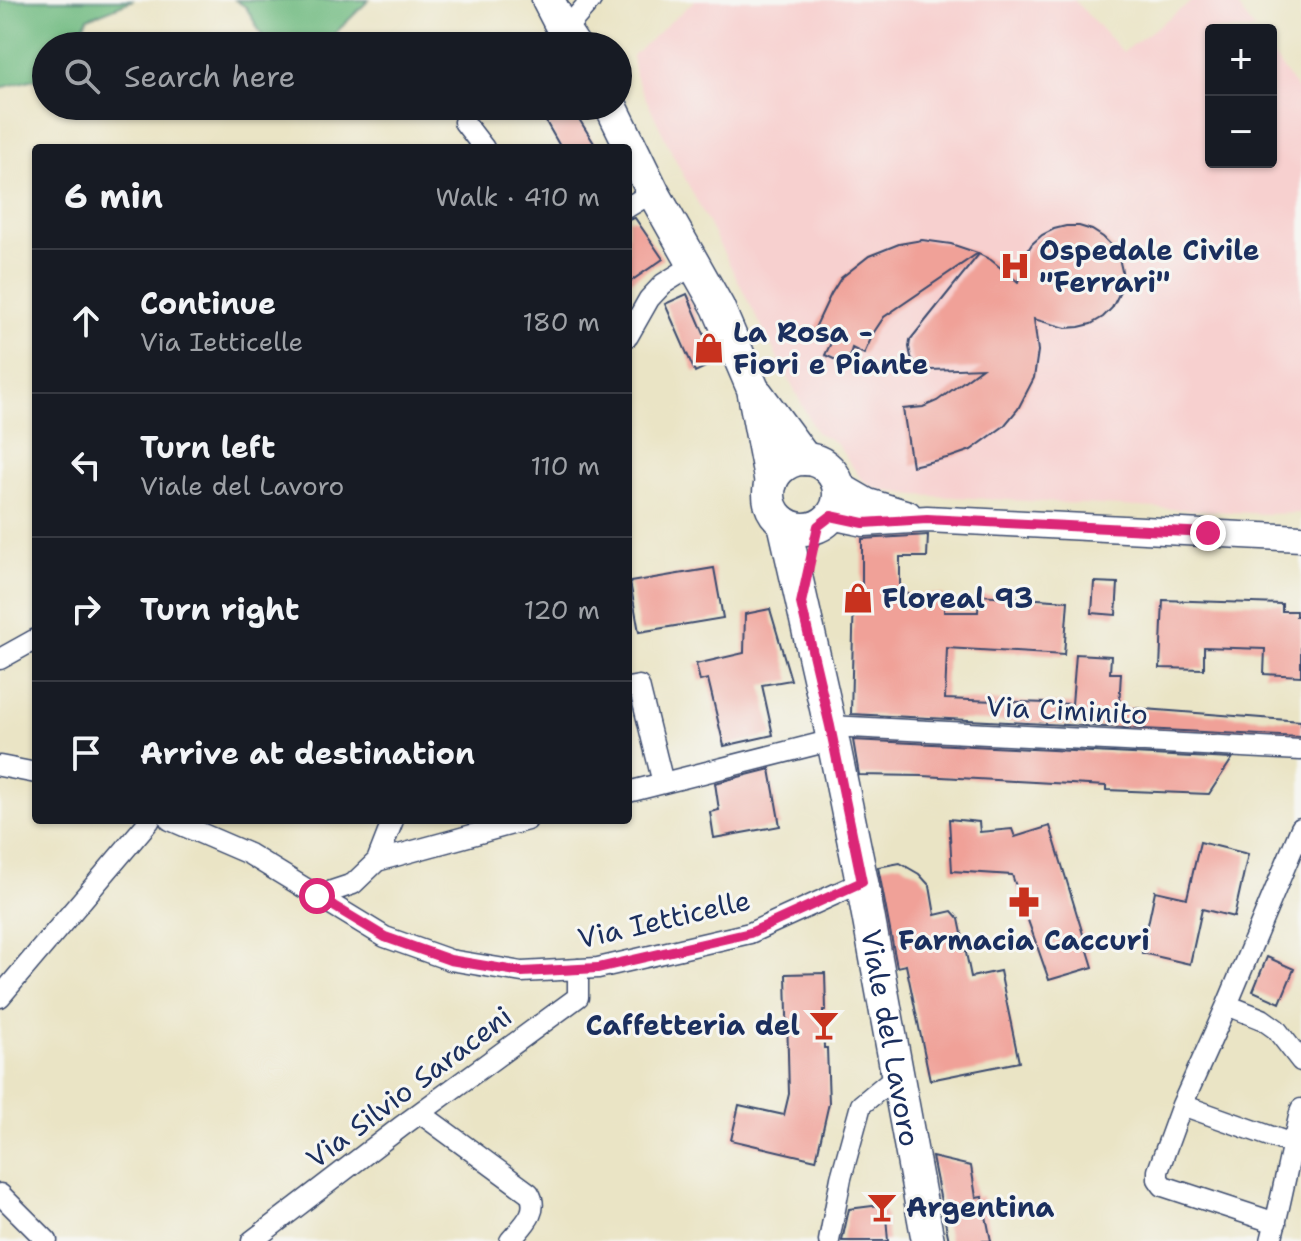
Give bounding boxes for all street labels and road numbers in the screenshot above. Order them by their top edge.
street label: Via Ciminito [985,687,1149,733]
street label: Via Ietticelle [574,881,754,957]
street label: Viale del Lavoro [852,926,929,1150]
street label: Via Silvio Saraceni [298,997,520,1177]

